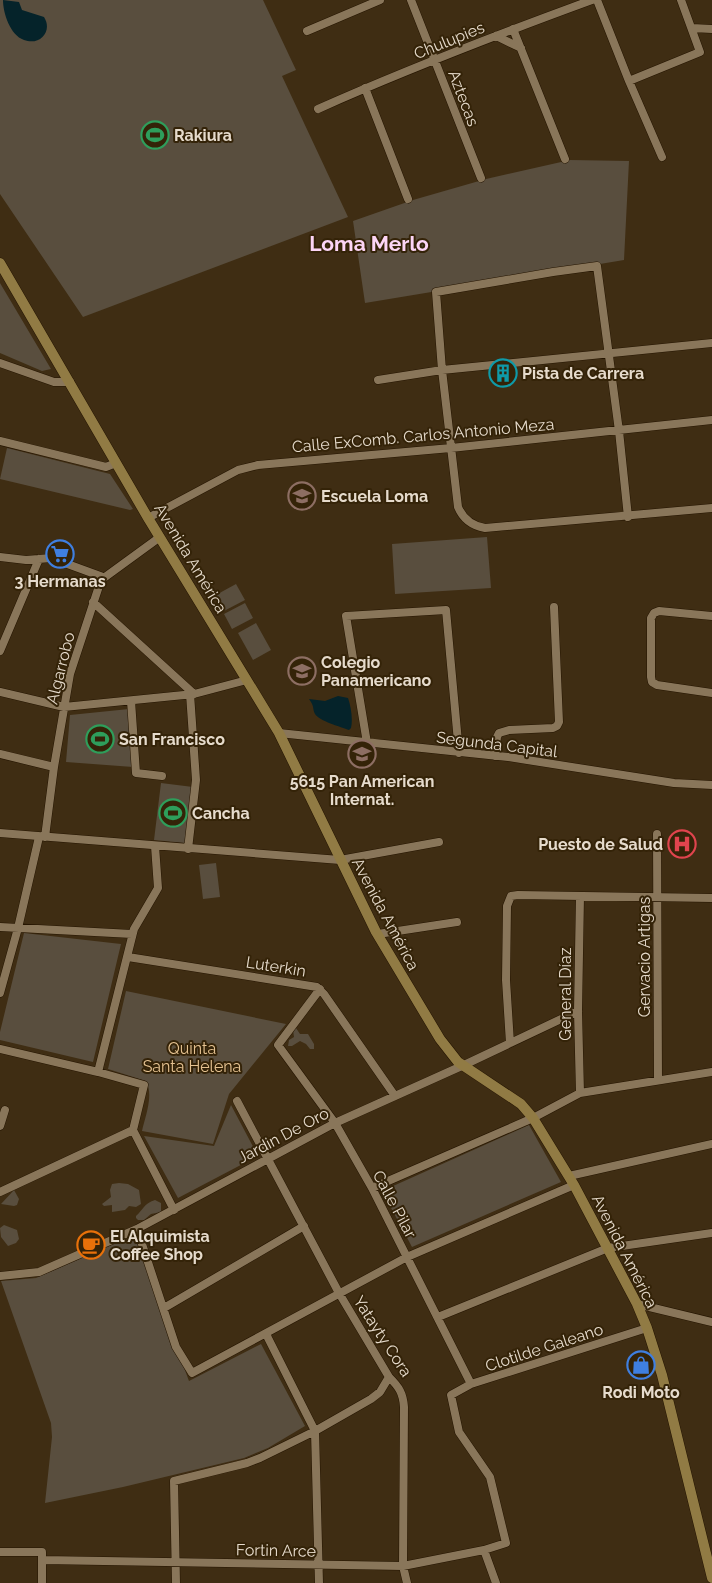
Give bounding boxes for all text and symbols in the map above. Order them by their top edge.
street label: Chulupies [411,18,487,63]
street label: Aztecas [444,67,483,129]
sports icon: Rakiura [140,120,170,150]
place label: Rakiura [174,126,232,145]
district label: Loma Merlo [309,231,429,256]
building icon: Pista de Carrera [488,358,518,388]
place label: Pista de Carrera [522,364,644,383]
street label: Calle ExComb. Carlos Antonio Meza [291,415,555,456]
school or university icon: Escuela Loma [287,481,317,511]
place label: Escuela Loma [321,487,428,506]
street label: Avenida América [150,500,231,617]
supermarket icon: 3 Hermanas [45,539,75,569]
place label: 3 Hermanas [14,572,106,591]
street label: Algarrobo [42,630,79,706]
place label: Colegio Panamericano [321,653,432,690]
school or university icon: Colegio Panamericano [287,656,317,686]
sports icon: San Francisco [85,724,115,754]
street label: Segunda Capital [435,728,559,761]
place label: San Francisco [119,730,225,749]
school or university icon: 5615 Pan American Internat. [347,739,377,769]
place label: 5615 Pan American Internat. [290,772,434,809]
sports icon: Cancha [158,798,188,828]
place label: Cancha [192,804,250,823]
hospital icon: Puesto de Salud [667,829,697,859]
place label: Puesto de Salud [538,835,663,854]
street label: Avenida América [348,855,423,974]
street label: Gervacio Artigas [635,896,654,1017]
street label: General Díaz [556,947,575,1041]
street label: Luterkin [245,952,307,981]
park label: Quinta Santa Helena [143,1039,241,1076]
street label: Jardin De Oro [235,1104,332,1167]
street label: Calle Pilar [369,1167,420,1242]
street label: Avenida América [588,1191,661,1311]
place label: El Alquimista Coffee Shop [110,1227,210,1264]
cafe icon: El Alquimista Coffee Shop [76,1230,106,1260]
street label: Yatayty Cora [349,1292,416,1380]
street label: Clotilde Galeano [483,1319,606,1375]
shop icon: Rodi Moto [626,1350,656,1380]
place label: Rodi Moto [602,1383,680,1402]
street label: Fortin Arce [236,1540,316,1561]

